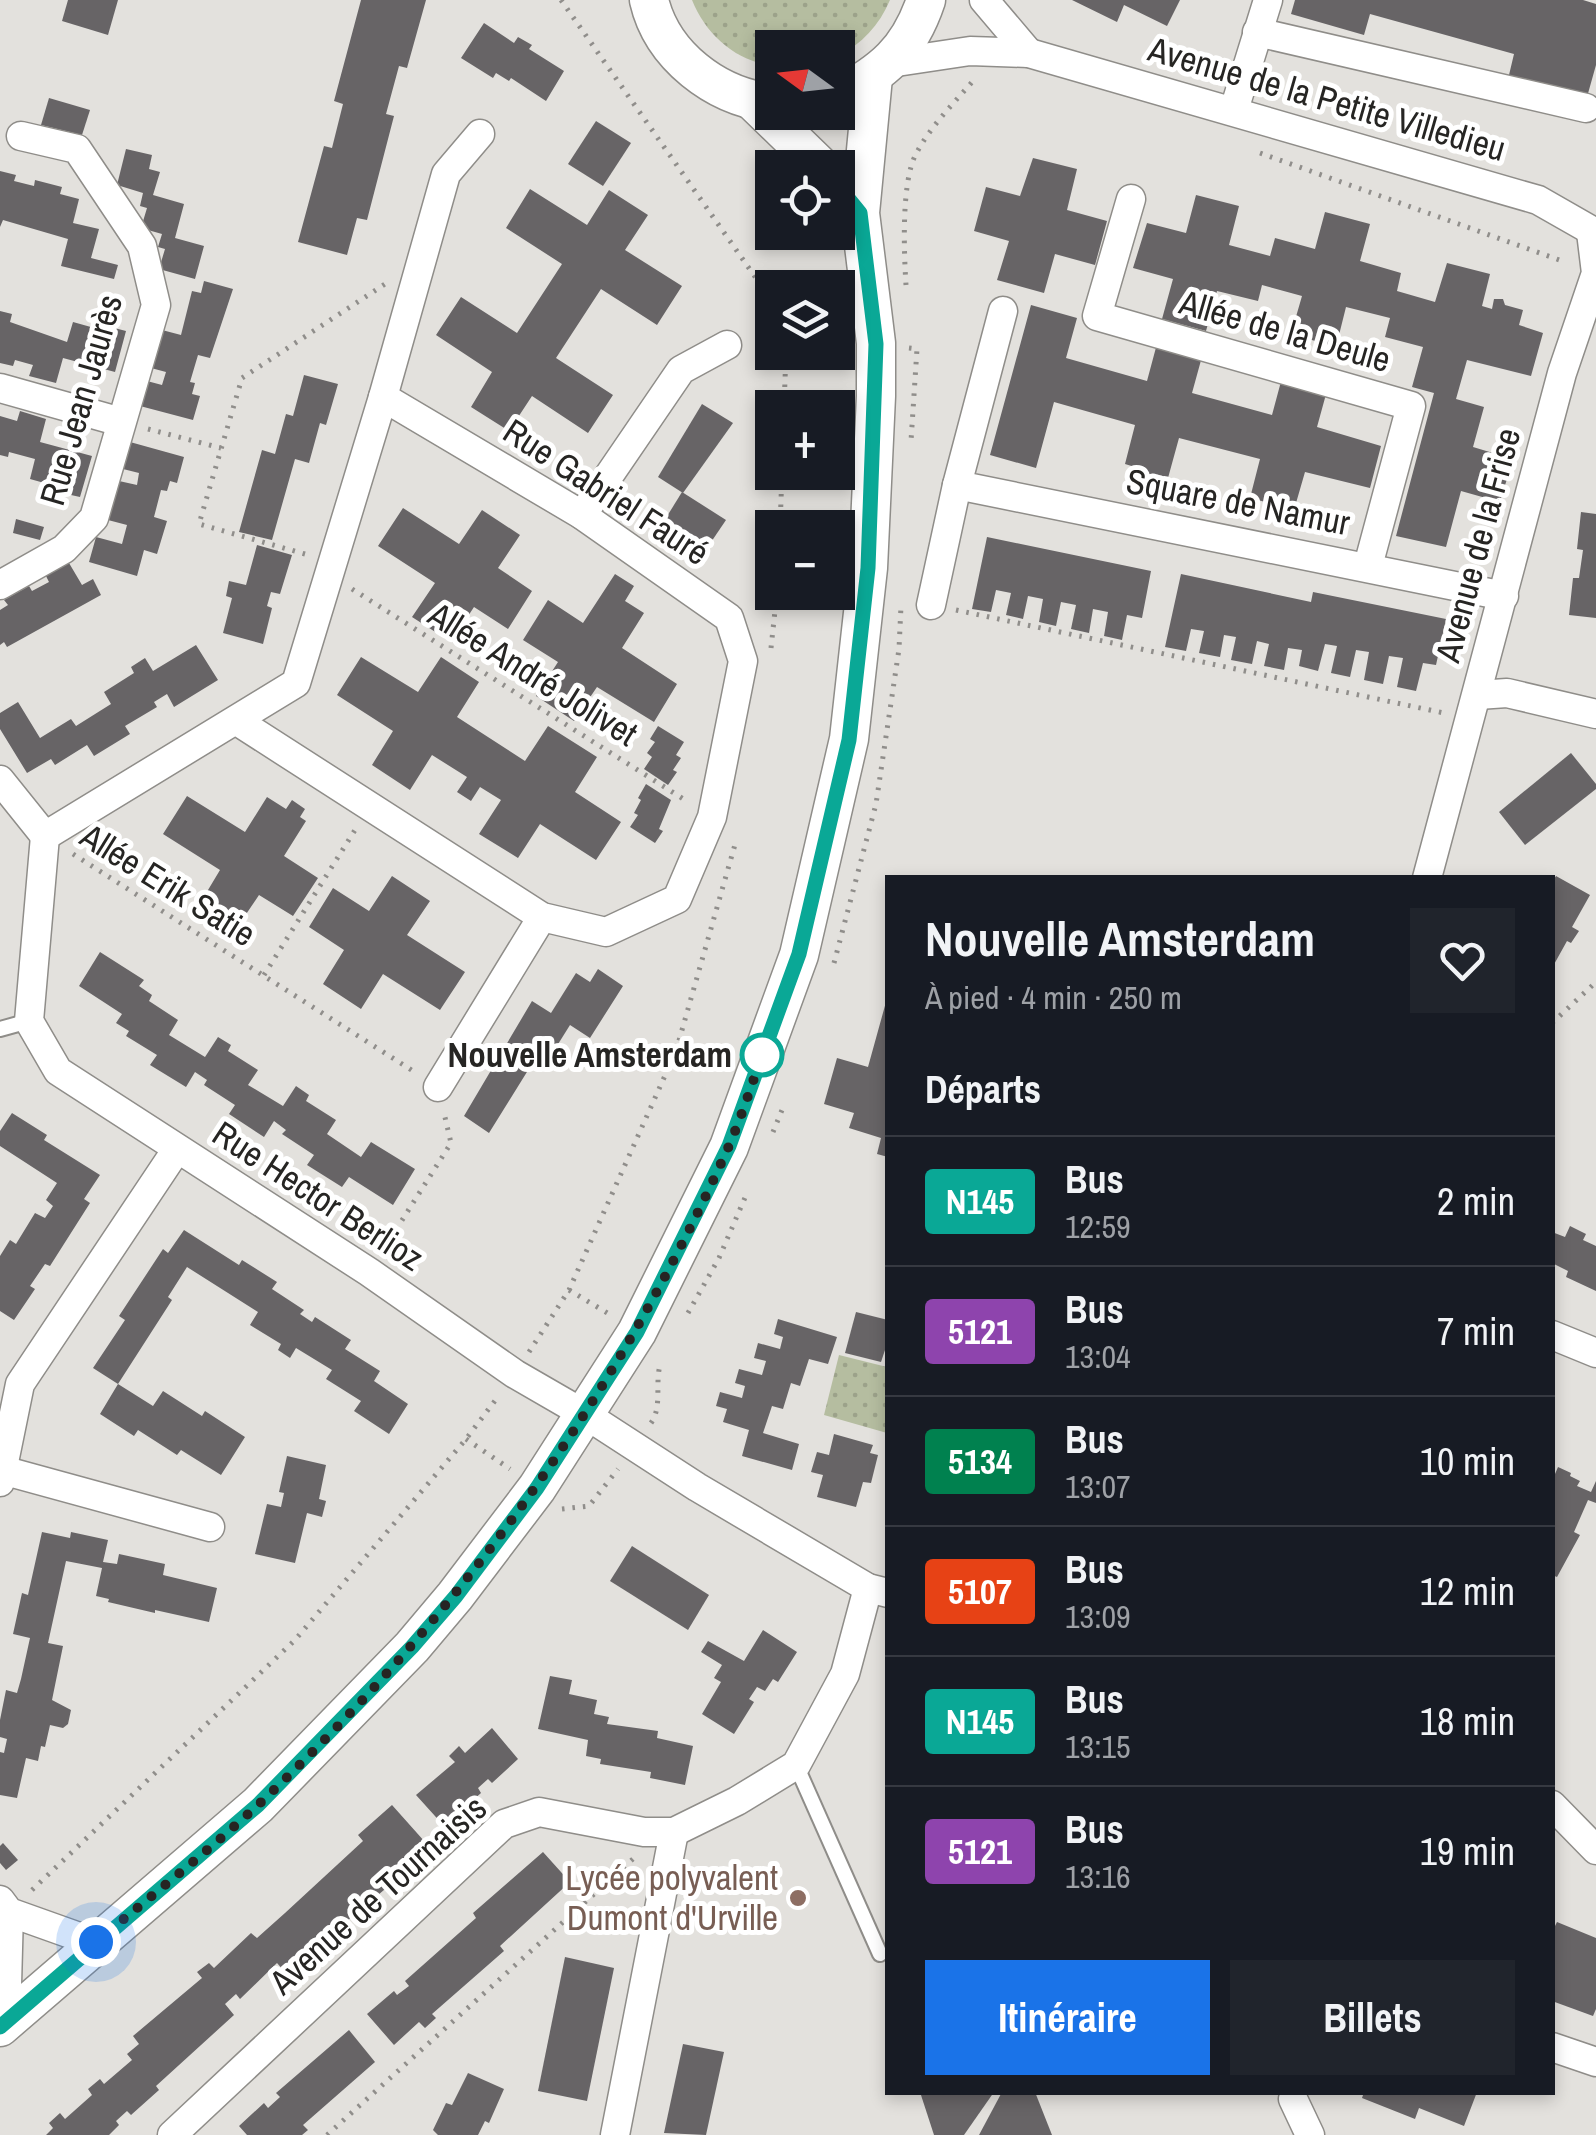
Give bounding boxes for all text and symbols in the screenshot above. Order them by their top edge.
street label: Avenue de la Petite Villedieu [1142,25,1511,172]
north arrow [755,30,855,130]
map controls [755,30,855,610]
button: locate [755,150,855,250]
button: layers [755,270,855,370]
street label: Allée de la Deule [1173,278,1396,383]
street label: Rue Jean Jaurès [28,289,133,511]
button: + [755,390,855,490]
street label: Rue Gabriel Fauré [494,408,718,576]
street label: Avenue de la Frise [1423,423,1531,668]
street label: Square de Namur [1122,457,1354,546]
button: − [755,510,855,610]
street label: Allée André Jolivet [419,590,647,756]
street label: Allée Erik Satie [71,812,265,957]
text: Nouvelle Amsterdam [925,906,1315,971]
button: heart [1410,908,1515,1013]
text: À pied · 4 min · 250 m [925,976,1182,1019]
place label: Nouvelle Amsterdam [448,1031,732,1078]
marker: Nouvelle Amsterdam [741,1034,783,1076]
text: Départs [925,1064,1041,1115]
street label: Rue Hector Berlioz [204,1110,433,1281]
text: Bus [1065,1154,1124,1205]
text: 2 min [1437,1176,1515,1227]
text: N145 [946,1178,1014,1225]
text: 12:59 [1065,1205,1131,1248]
text: Bus [1065,1284,1124,1335]
text: 7 min [1437,1306,1515,1357]
text: 5121 [948,1308,1012,1355]
text: 13:04 [1065,1335,1131,1378]
text: Bus [1065,1414,1124,1465]
text: 10 min [1420,1436,1515,1487]
text: 5134 [948,1438,1012,1485]
text: 13:07 [1065,1465,1131,1508]
text: Bus [1065,1544,1124,1595]
text: 12 min [1420,1566,1515,1617]
text: 5107 [948,1568,1012,1615]
text: 13:09 [1065,1595,1131,1638]
text: Bus [1065,1674,1124,1725]
text: 18 min [1420,1696,1515,1747]
text: N145 [946,1698,1014,1745]
text: 13:15 [1065,1725,1131,1768]
street label: Avenue de Tournaisis [258,1785,496,2005]
text: Bus [1065,1804,1124,1855]
text: 19 min [1420,1826,1515,1877]
text: 5121 [948,1828,1012,1875]
place label: Lycée polyvalent Dumont d'Urville [565,1854,778,1941]
text: 13:16 [1065,1855,1131,1898]
marker: Lycée polyvalent Dumont d'Urville [787,1887,809,1909]
your location [71,1917,121,1967]
button: Itinéraire [925,1960,1210,2075]
button: Billets [1230,1960,1515,2075]

